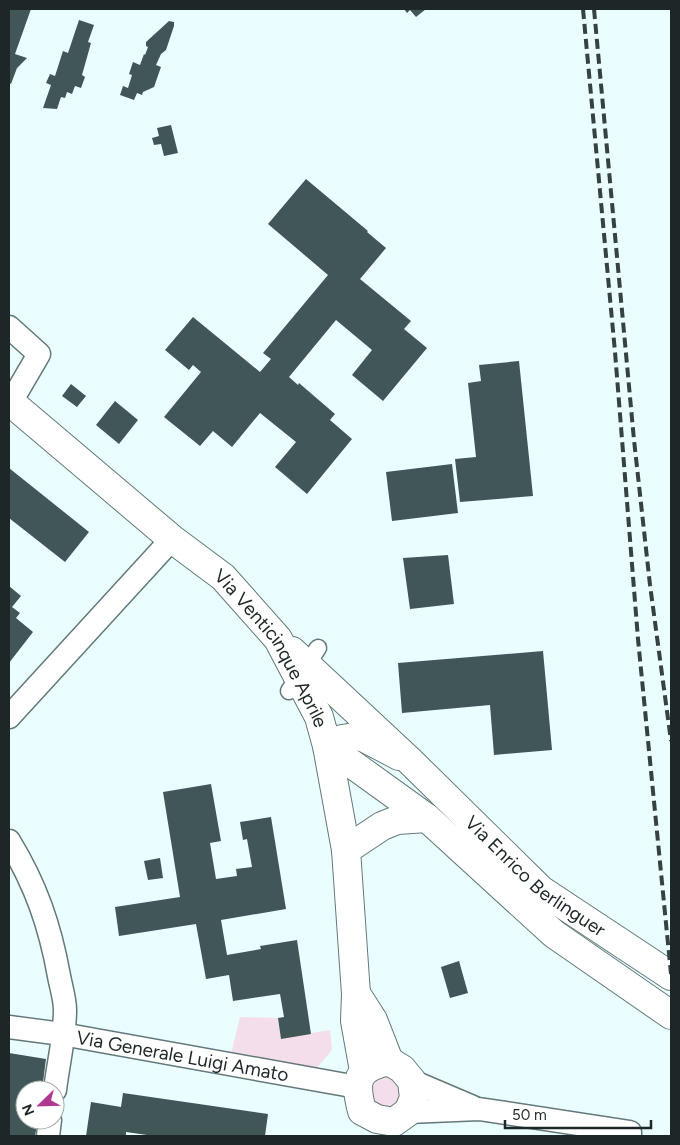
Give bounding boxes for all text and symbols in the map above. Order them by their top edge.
street label: Via Venticinque Aprile [210,563,333,730]
street label: Via Enrico Berlinguer [461,810,611,941]
street label: Via Generale Luigi Amato [75,1025,291,1086]
north arrow [15,1080,65,1130]
scale bar [505,1098,651,1130]
text: N [19,1102,38,1118]
text: 50 m [512,1106,547,1124]

